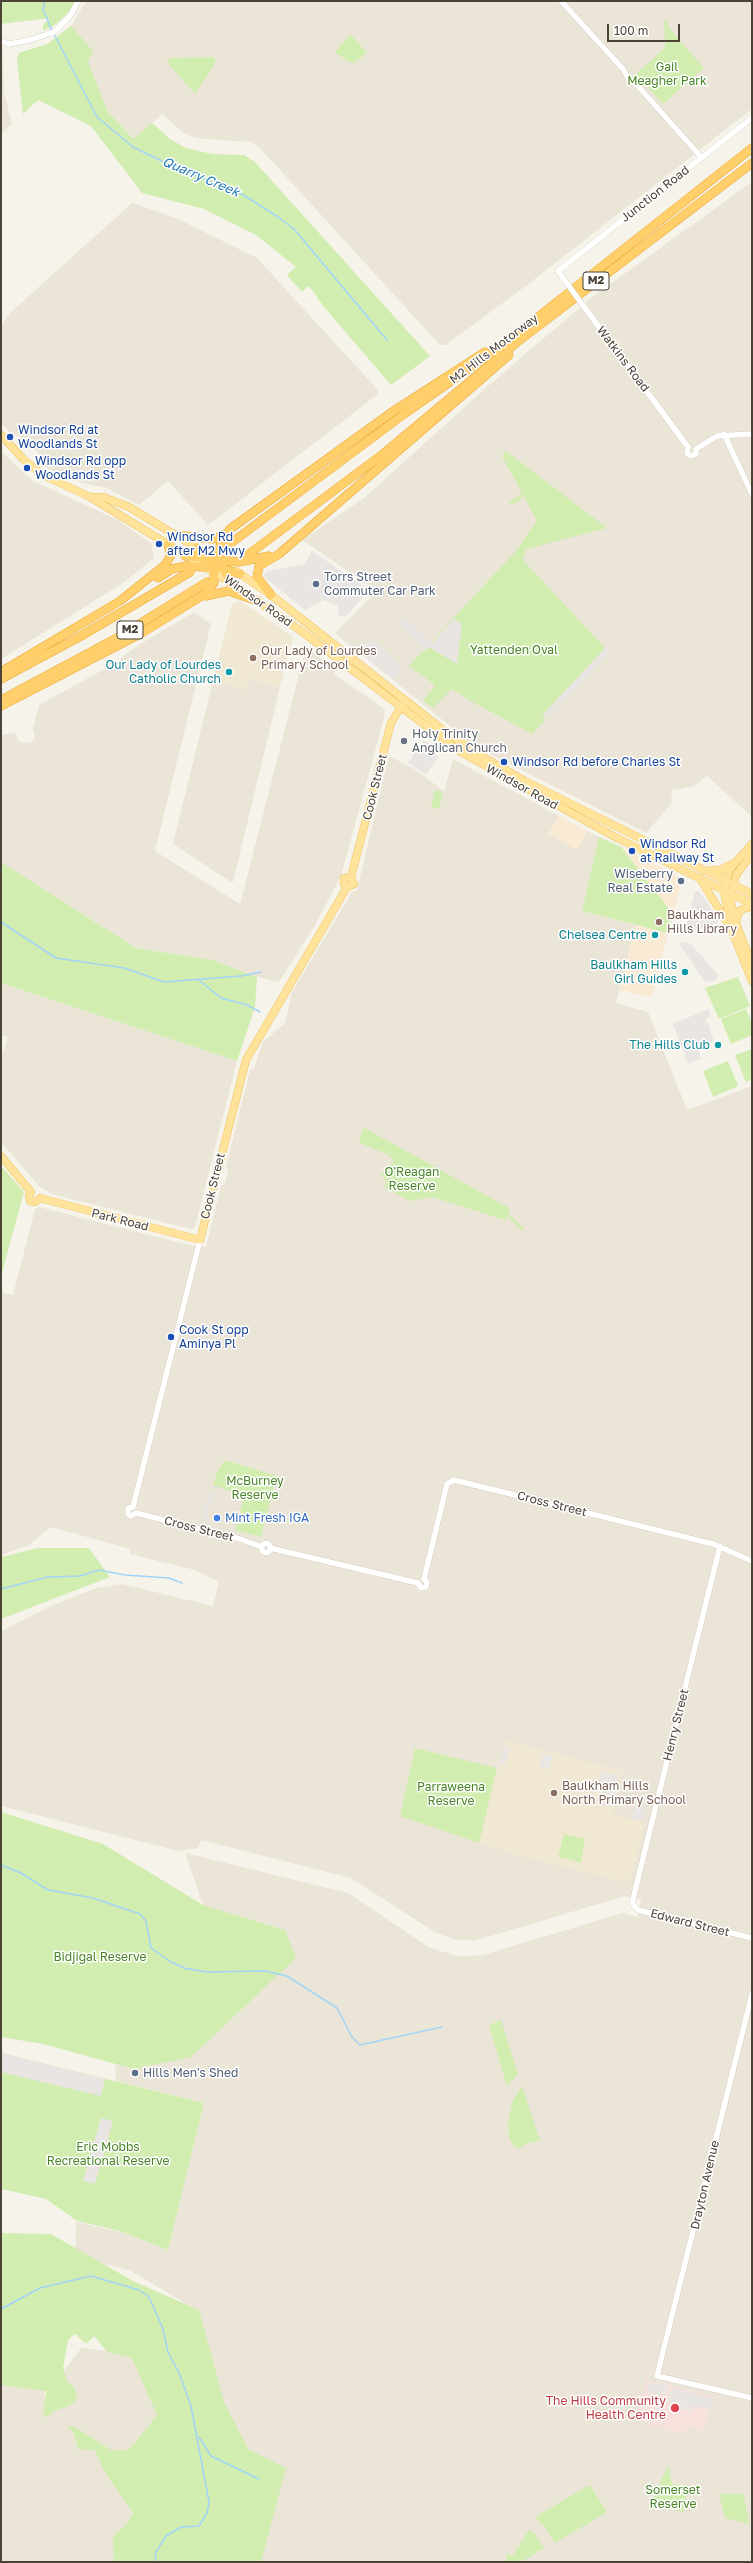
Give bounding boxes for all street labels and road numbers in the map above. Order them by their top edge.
street label: Junction Road [618,163,692,225]
road number: M2 [583,272,609,290]
street label: M2 Hills Motorway [447,311,541,387]
street label: Watkins Road [594,323,652,395]
street label: Windsor Road [221,572,295,630]
road number: M2 [117,621,143,639]
street label: Cook Street [360,752,390,822]
street label: Windsor Road [483,761,561,813]
street label: Cook Street [198,1151,228,1221]
street label: Park Road [90,1206,150,1234]
street label: Cross Street [516,1488,588,1520]
street label: Cross Street [163,1513,235,1545]
street label: Henry Street [660,1687,692,1763]
street label: Edward Street [649,1906,731,1940]
street label: Drayton Avenue [688,2139,722,2231]

